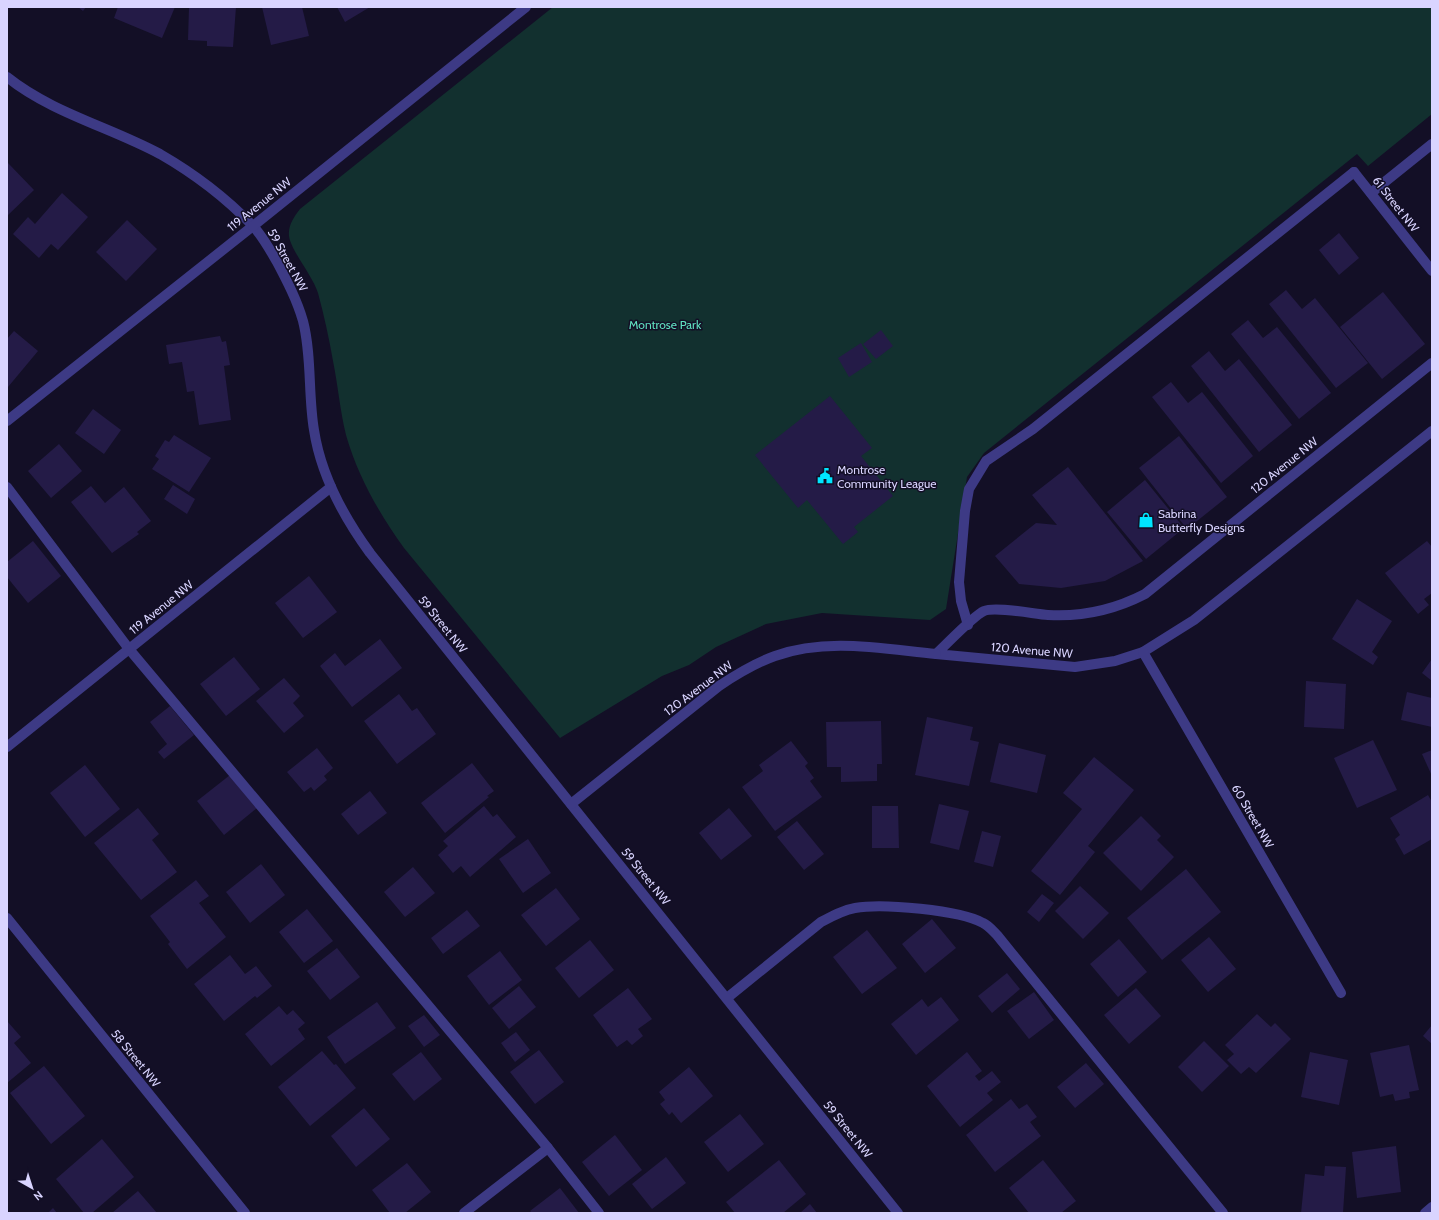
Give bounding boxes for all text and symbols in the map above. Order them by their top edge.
street label: 119 Avenue NW [224,173,294,234]
street label: 61 Street NW [1370,173,1423,235]
street label: 59 Street NW [265,226,312,295]
park label: Montrose Park [629,317,702,332]
street label: 120 Avenue NW [1247,433,1321,497]
place label: Montrose Community League [837,462,936,491]
public building icon: Montrose Community League [816,467,834,485]
place label: Sabrina Butterfly Designs [1158,506,1245,535]
shop icon: Sabrina Butterfly Designs [1137,511,1155,529]
street label: 119 Avenue NW [126,576,196,637]
street label: 59 Street NW [415,592,471,656]
street label: 120 Avenue NW [991,639,1074,661]
street label: 120 Avenue NW [661,657,736,719]
street label: 60 Street NW [1229,781,1278,851]
street label: 59 Street NW [618,844,674,908]
street label: 58 Street NW [108,1026,164,1090]
street label: 59 Street NW [820,1097,876,1161]
north arrow [12,1168,52,1208]
text: N [31,1188,46,1204]

